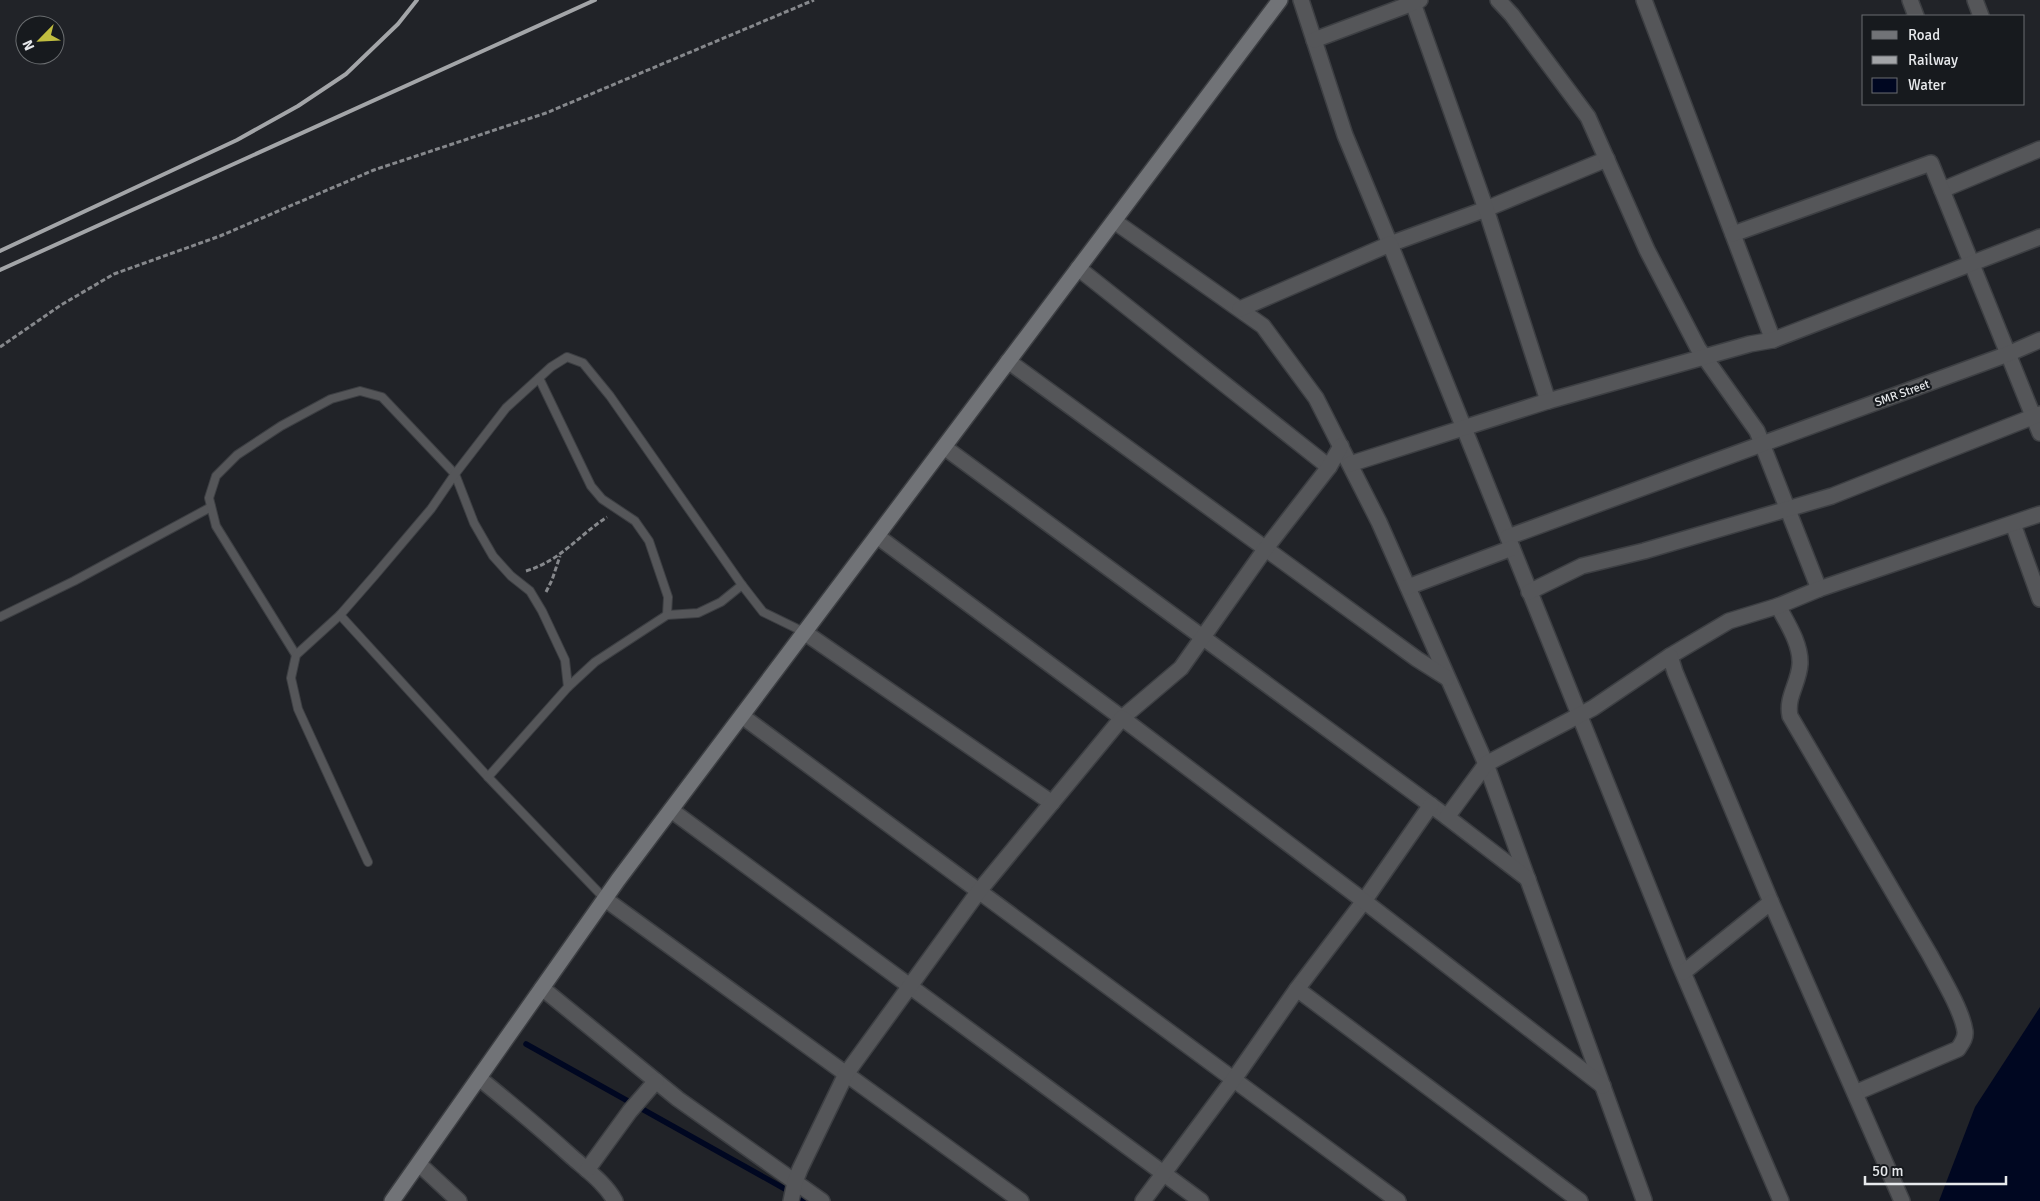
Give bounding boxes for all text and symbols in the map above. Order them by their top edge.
north arrow [15,15,65,65]
legend [1862,15,2025,105]
text: Road [1908,26,1940,44]
text: N [19,37,38,53]
text: Railway [1908,51,1958,69]
text: Water [1908,76,1946,94]
street label: SMR Street [1873,377,1932,410]
scale bar [1865,1154,2006,1186]
text: 50 m [1872,1162,1903,1180]

